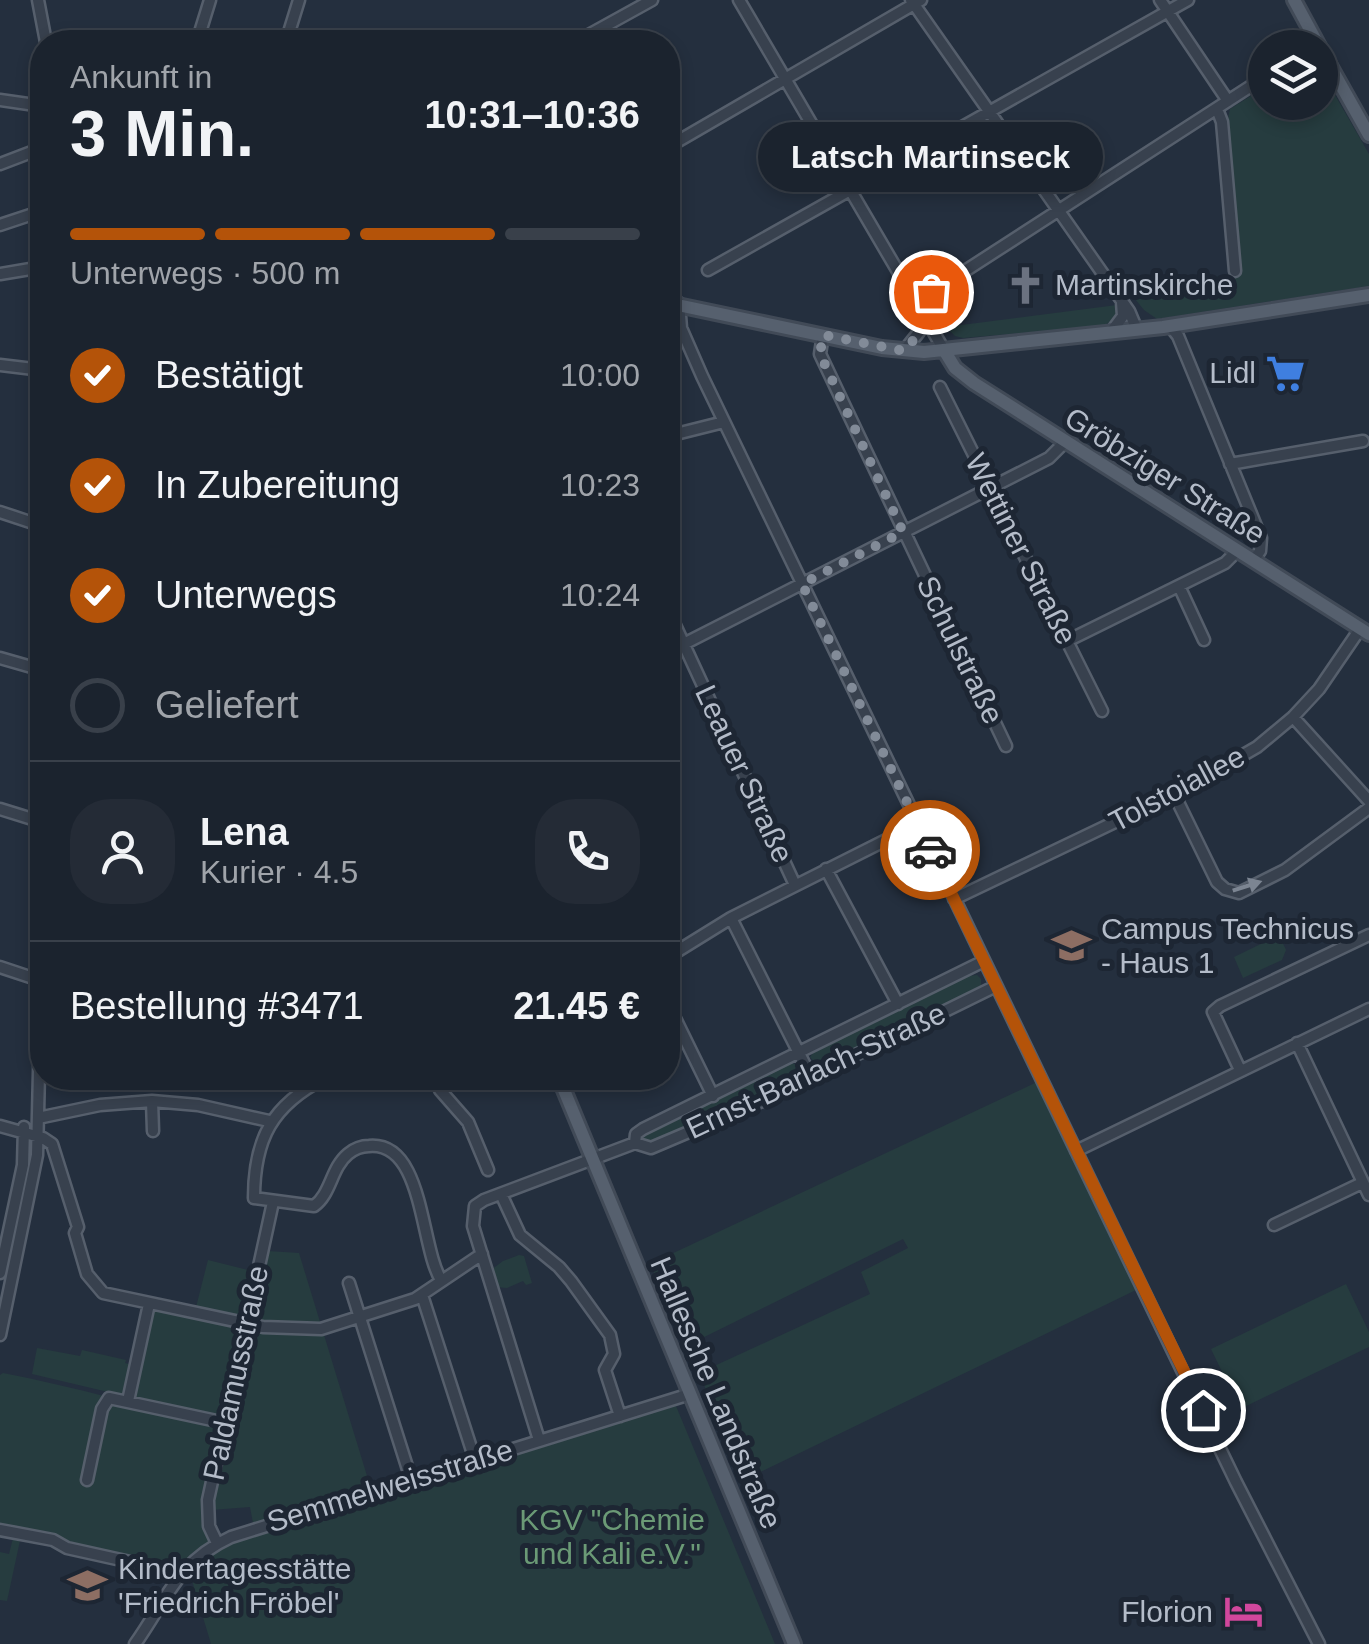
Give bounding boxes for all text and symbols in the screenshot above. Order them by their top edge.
map controls [1248,30,1338,120]
button: layers [1248,30,1338,120]
text: Ankunft in [70,59,212,95]
text: 10:31–10:36 [424,94,640,136]
text: 3 Min. [70,97,254,170]
callout: Latsch Martinseck [758,122,1104,192]
text: Latsch Martinseck [791,139,1070,175]
pin [889,250,974,335]
text: Unterwegs · 500 m [70,255,340,291]
church icon: Martinskirche [1004,264,1046,306]
icon: bag [904,265,959,320]
place label: Martinskirche [1055,268,1233,301]
icon: check [70,348,125,403]
supermarket icon: Lidl [1265,352,1307,394]
text: Bestätigt [155,354,303,396]
place label: Lidl [1209,356,1256,389]
text: 10:00 [560,357,640,393]
street label: Gröbziger Straße [1059,401,1272,551]
street label: Wettiner Straße [959,448,1084,650]
icon: check [70,458,125,513]
text: In Zubereitung [155,464,400,506]
text: 10:23 [560,467,640,503]
icon: check [70,568,125,623]
street label: Schulstraße [911,571,1010,729]
text: Unterwegs [155,574,337,616]
text: 10:24 [560,577,640,613]
street label: Leauer Straße [689,680,800,868]
text: Geliefert [155,684,299,726]
street label: Tolstoiallee [1103,739,1250,838]
button: person [70,799,175,904]
button: phone [535,799,640,904]
courier [880,800,980,900]
text: Lena [200,811,289,853]
icon: car [903,823,958,878]
text: Kurier · 4.5 [200,854,358,890]
one-way arrow [1232,878,1262,893]
place label: Campus Technicus - Haus 1 [1101,912,1354,979]
school or university icon: Campus Technicus - Haus 1 [1050,925,1092,967]
text: Bestellung #3471 [70,985,364,1027]
text: 21.45 € [513,985,640,1027]
street label: Ernst-Barlach-Straße [681,996,950,1145]
street label: Hallesche Landstraße [644,1252,789,1534]
street label: Paldamusstraße [197,1263,274,1483]
pin [1161,1368,1246,1453]
icon: home [1176,1383,1231,1438]
street label: Semmelweisstraße [263,1432,517,1539]
park label: KGV "Chemie und Kali e.V." [519,1503,705,1570]
place label: Kindertagesstätte 'Friedrich Fröbel' [118,1552,351,1619]
school or university icon: Kindertagesstätte 'Friedrich Fröbel' [67,1565,109,1607]
hotel icon: Florion [1222,1591,1264,1633]
place label: Florion [1121,1595,1213,1628]

